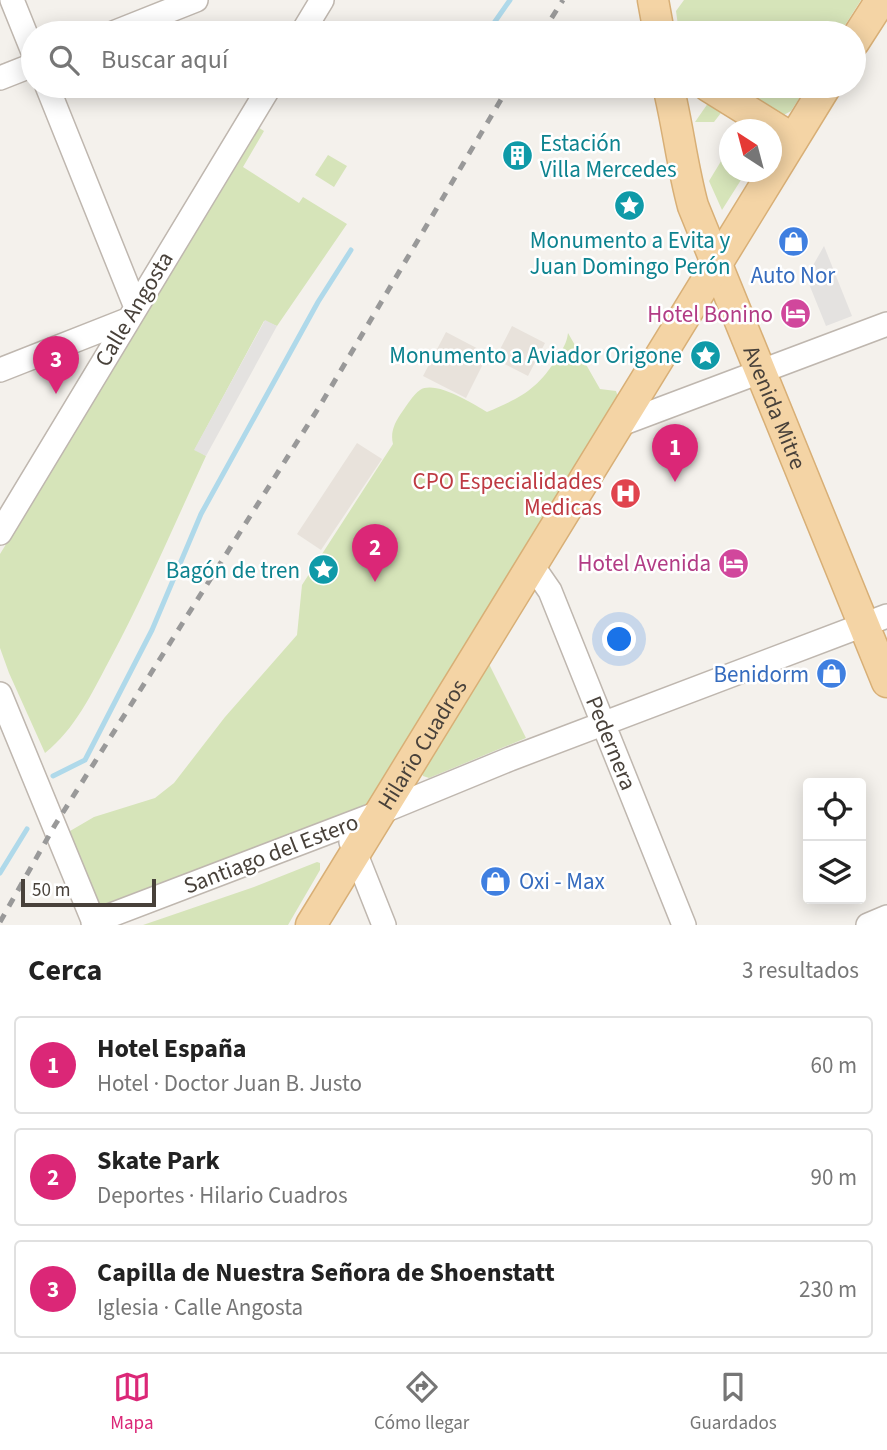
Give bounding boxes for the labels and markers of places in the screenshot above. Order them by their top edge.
place label: Estación Villa Mercedes [540,127,677,186]
building icon: Estación Villa Mercedes [500,139,534,173]
place icon: Monumento a Evita y Juan Domingo Perón [613,189,647,223]
place label: Monumento a Evita y Juan Domingo Perón [529,224,731,283]
shop icon: Auto Nor [776,224,810,258]
place label: Auto Nor [751,259,836,292]
hotel icon: Hotel Bonino [779,297,813,331]
place label: Hotel Bonino [647,298,773,331]
pin: 3 [33,336,79,394]
place icon: Monumento a Aviador Origone [688,338,722,372]
place label: Monumento a Aviador Origone [389,339,682,372]
pin: 1 [652,424,698,482]
place label: CPO Especialidades Medicas [413,465,602,524]
hospital icon: CPO Especialidades Medicas [608,477,642,511]
pin: 2 [352,524,398,582]
hotel icon: Hotel Avenida [717,546,751,580]
place label: Hotel Avenida [578,547,711,580]
place icon: Bagón de tren [306,553,340,587]
place label: Bagón de tren [166,554,300,587]
shop icon: Benidorm [815,657,849,691]
place label: Benidorm [714,658,809,691]
shop icon: Oxi - Max [479,864,513,898]
place label: Oxi - Max [519,865,605,898]

